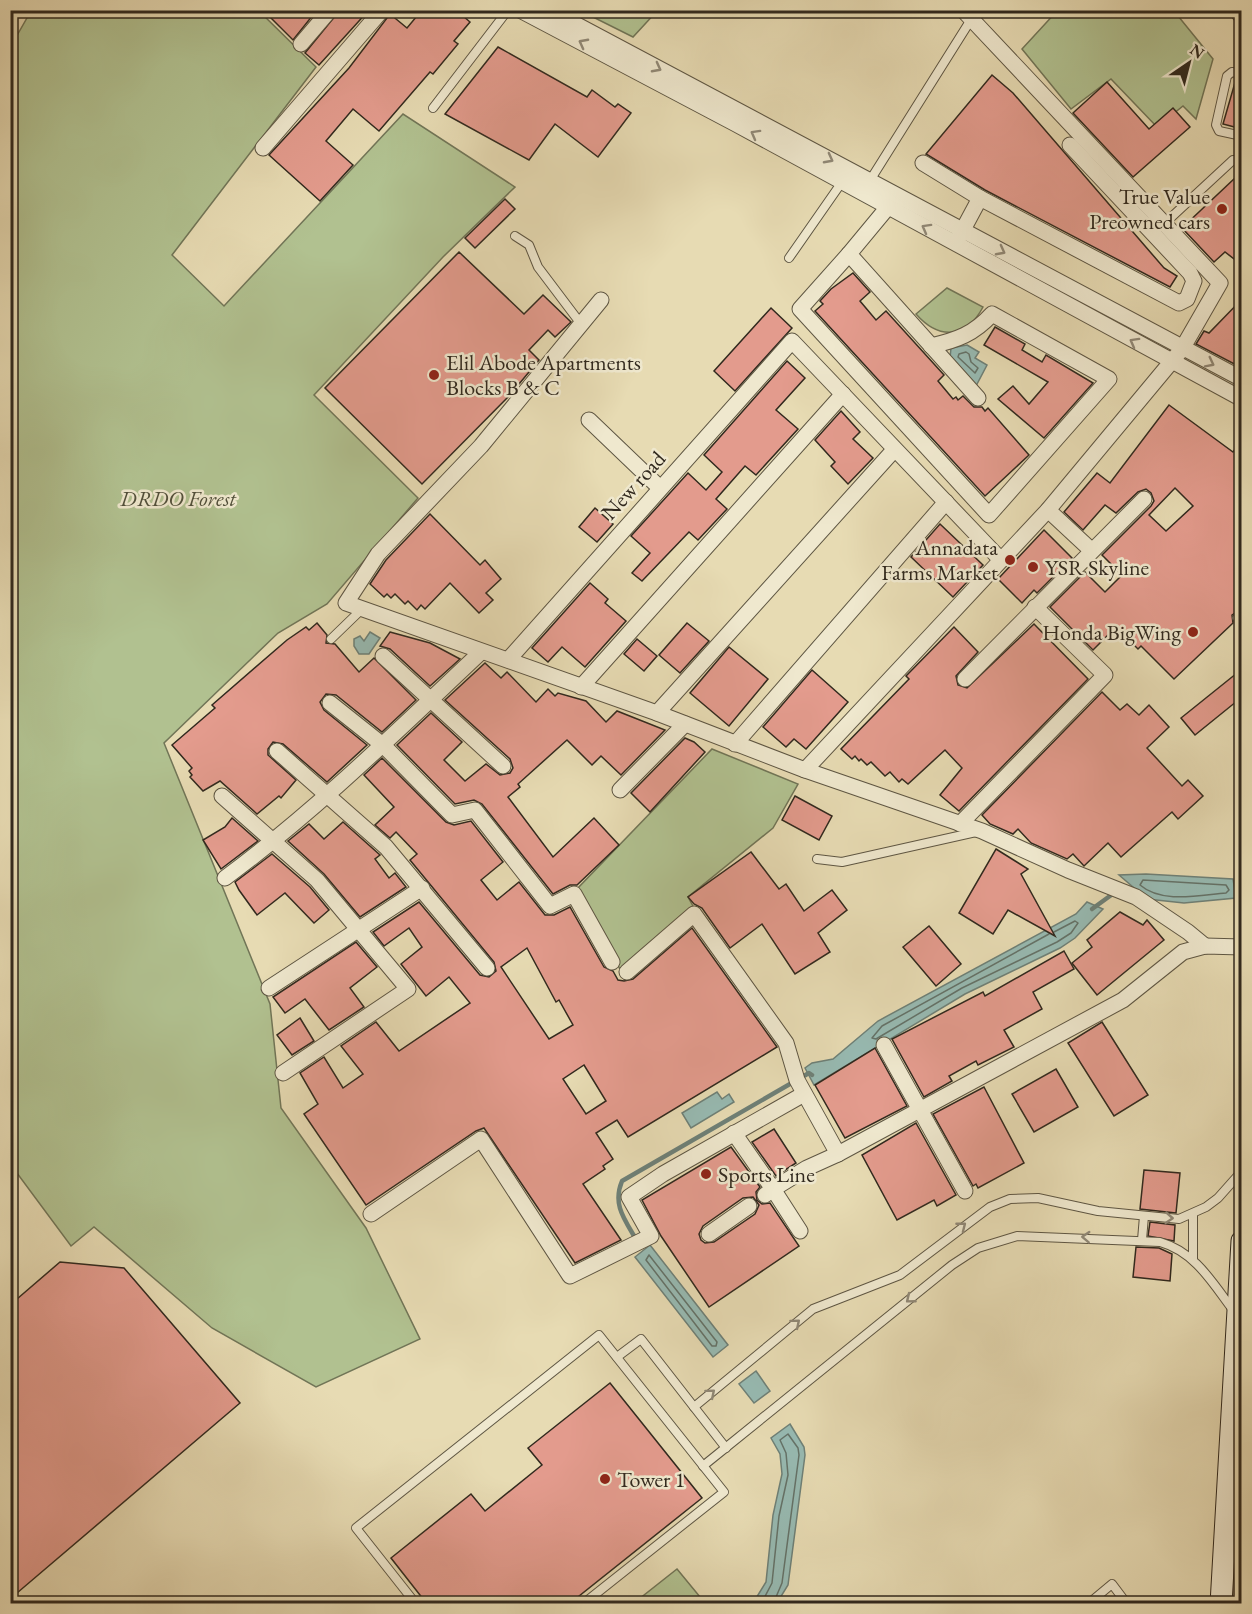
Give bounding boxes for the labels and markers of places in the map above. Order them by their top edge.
place label: True Value Preowned cars [1089,182,1210,236]
marker: True Value Preowned cars [1215,202,1229,216]
place label: Elil Abode Apartments Blocks B & C [446,348,641,402]
marker: Elil Abode Apartments Blocks B & C [427,368,441,382]
place label: Annadata Farms Market [881,533,998,587]
marker: Annadata Farms Market [1003,553,1017,567]
place label: YSR Skyline [1045,553,1150,582]
marker: YSR Skyline [1026,560,1040,574]
place label: Honda BigWing [1042,618,1181,647]
marker: Honda BigWing [1186,625,1200,639]
place label: Sports Line [718,1160,815,1189]
marker: Sports Line [699,1167,713,1181]
place label: Tower 1 [617,1465,685,1494]
marker: Tower 1 [598,1472,612,1486]

